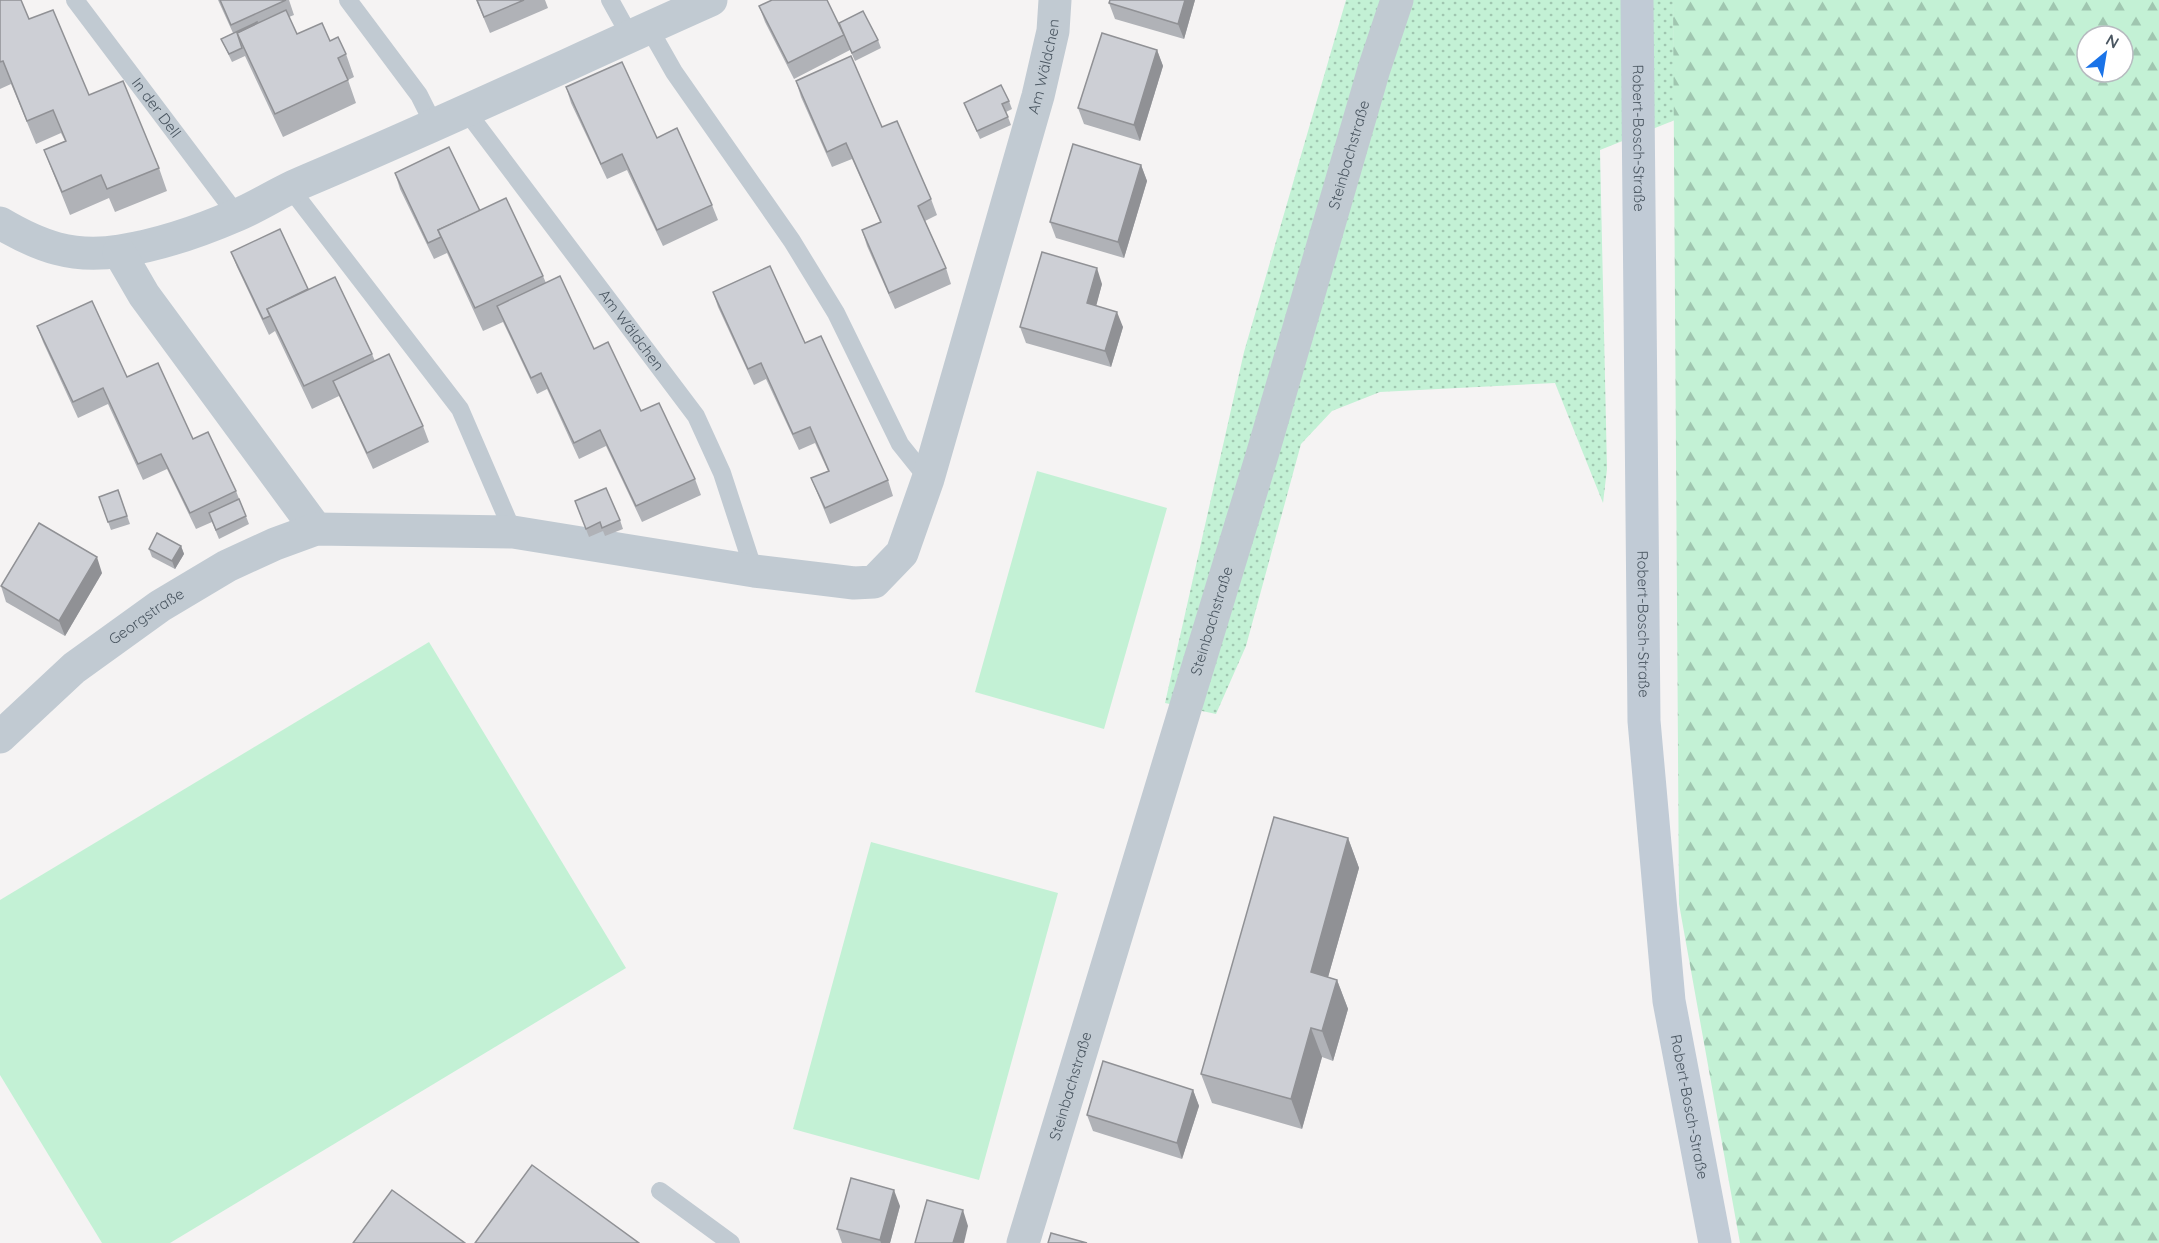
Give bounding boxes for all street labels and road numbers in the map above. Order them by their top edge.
street label: Am Wäldchen [1023,18,1063,116]
street label: Robert-Bosch-Straße [1629,64,1649,212]
street label: In der Dell [128,74,185,141]
street label: Steinbachstraße [1324,98,1373,211]
street label: Am Wäldchen [595,285,668,374]
street label: Robert-Bosch-Straße [1633,550,1654,698]
street label: Steinbachstraße [1186,564,1237,678]
street label: Georgstraße [105,584,187,649]
street label: Steinbachstraße [1045,1029,1096,1143]
street label: Robert-Bosch-Straße [1667,1033,1713,1181]

